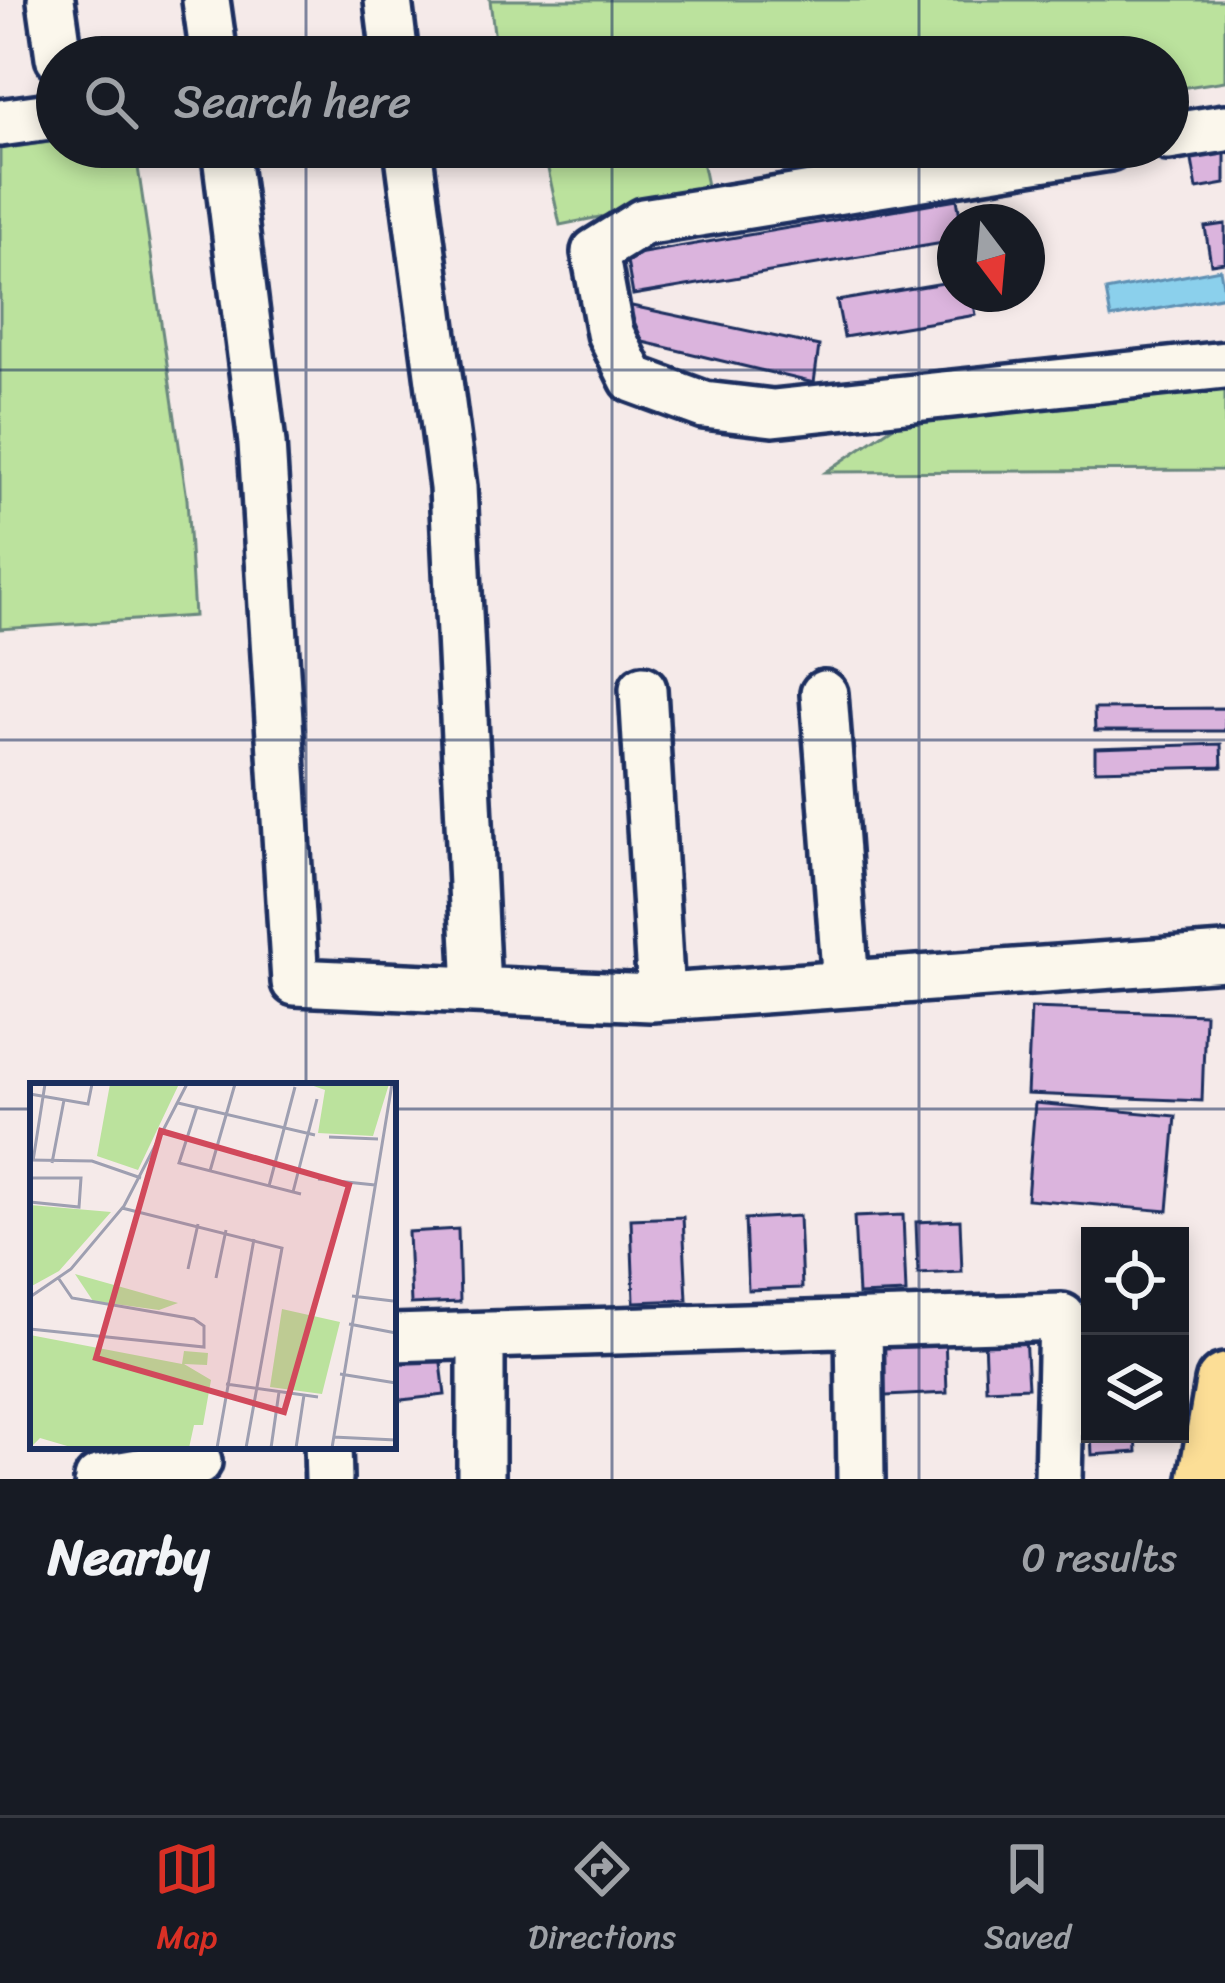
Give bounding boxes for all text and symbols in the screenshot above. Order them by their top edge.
search box [36,36,1189,168]
text: Search here [174,62,411,142]
icon: search [78,69,144,135]
north arrow [937,204,1045,312]
inset map [30,1083,396,1449]
map controls [1081,1227,1189,1443]
button: locate [1081,1227,1189,1335]
button: layers [1081,1335,1189,1443]
text: Nearby [48,1512,209,1602]
text: 0 results [1021,1523,1177,1592]
tab: Map [154,1836,220,1966]
tab: Directions [528,1836,676,1966]
tab: Saved [984,1836,1071,1966]

